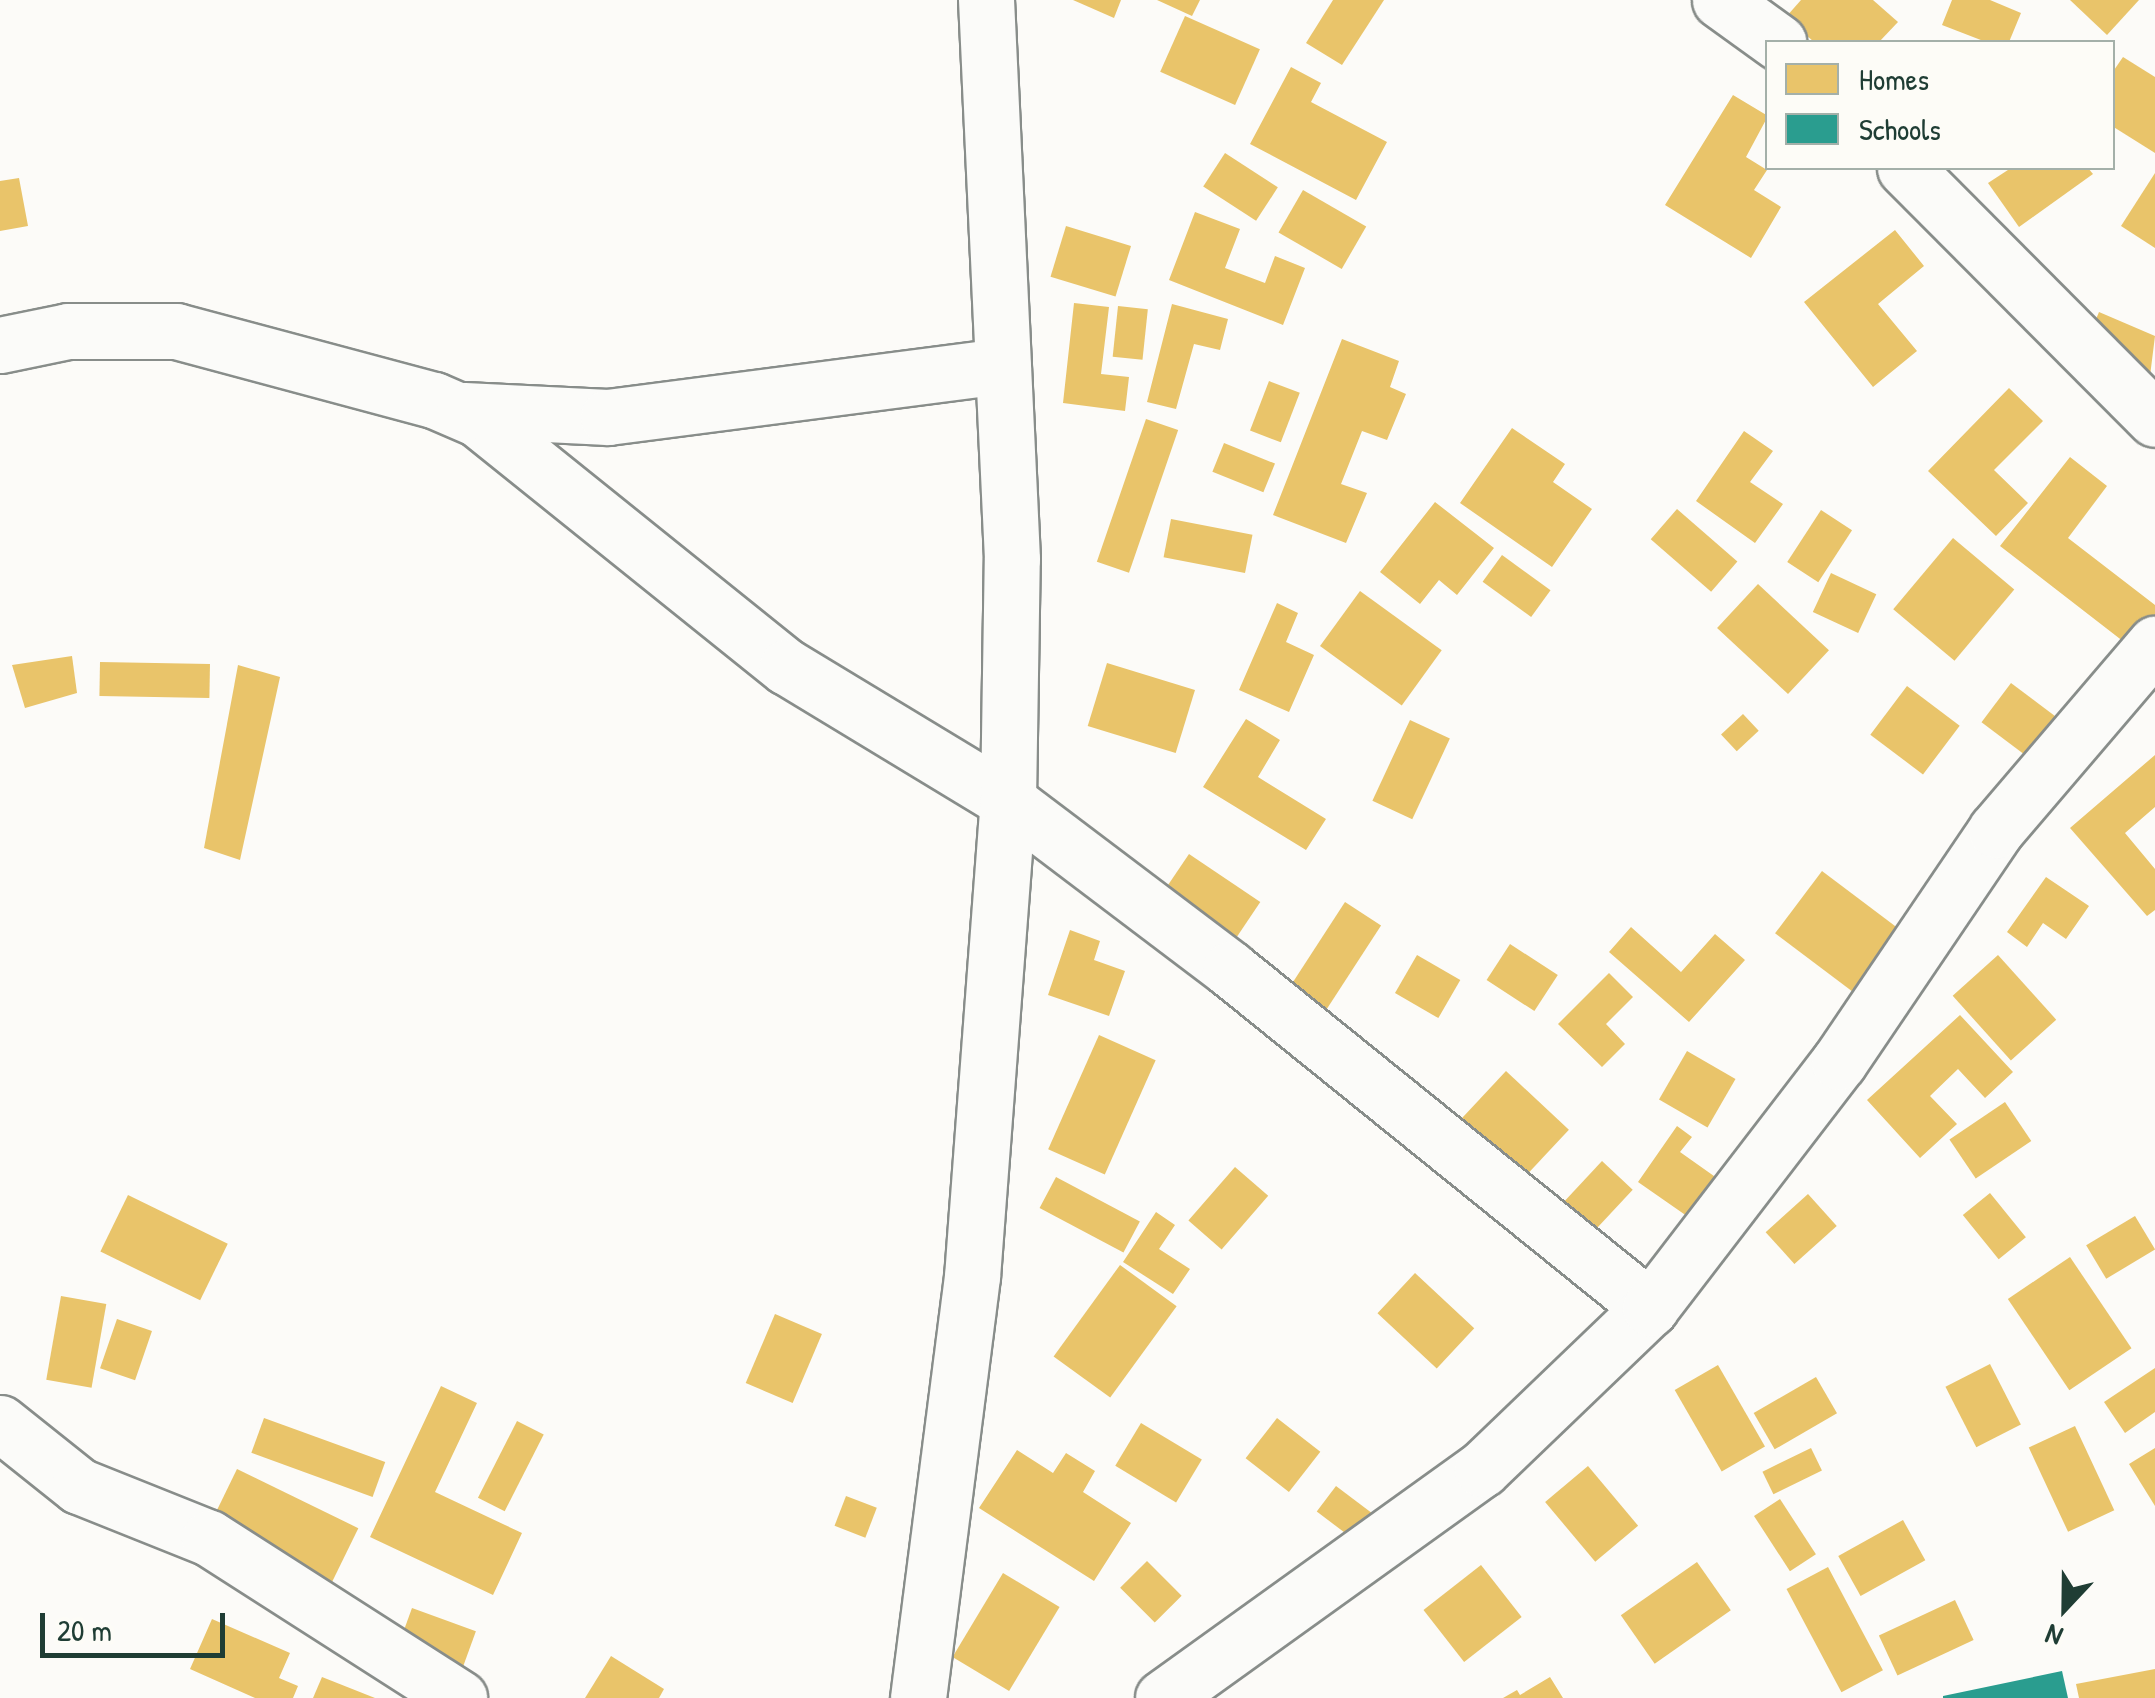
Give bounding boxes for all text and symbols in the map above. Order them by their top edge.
legend [1765,40,2115,170]
text: Homes [1859,59,1929,99]
text: Schools [1859,109,1941,149]
north arrow [2015,1558,2115,1658]
scale bar [45,1593,230,1655]
text: 20 m [57,1610,112,1650]
text: N [2040,1615,2068,1656]

